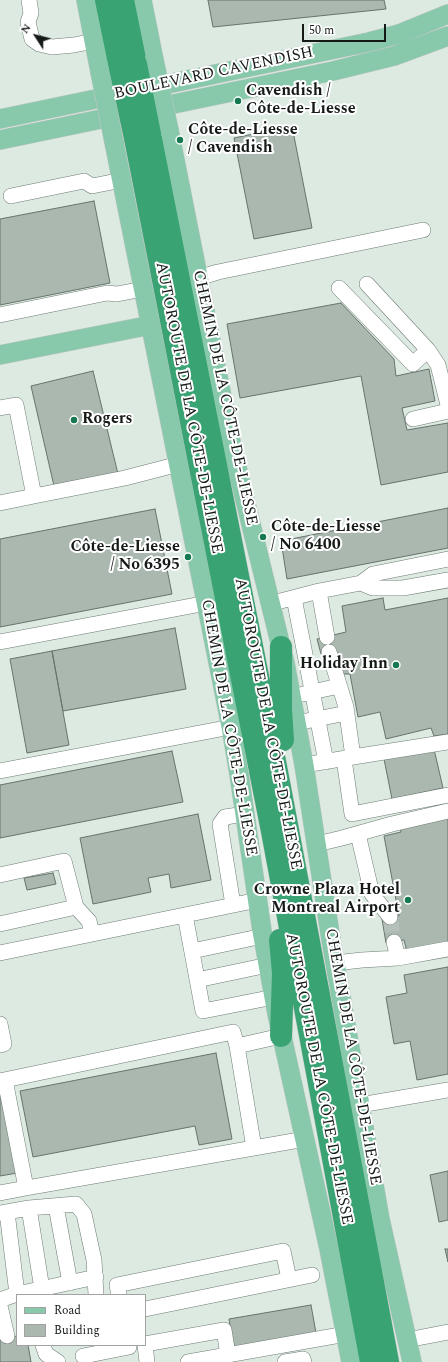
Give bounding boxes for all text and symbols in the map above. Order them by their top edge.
north arrow [16,16,56,56]
scale bar [304,16,388,42]
text: N [16,20,35,37]
text: 50 m [309,21,334,40]
street label: BOULEVARD CAVENDISH [113,44,315,104]
place label: Cavendish / Côte-de-Liesse [246,82,356,120]
marker: Cavendish / Côte-de-Liesse [233,96,243,106]
place label: Côte-de-Liesse / Cavendish [188,121,298,159]
marker: Côte-de-Liesse / Cavendish [175,135,185,145]
street label: AUTOROUTE DE LA CÔTE-DE-LIESSE [150,261,226,555]
street label: CHEMIN DE LA CÔTE-DE-LIESSE [188,269,260,527]
place label: Rogers [82,410,133,430]
marker: Rogers [69,415,79,425]
place label: Côte-de-Liesse / No 6400 [271,518,381,556]
marker: Côte-de-Liesse / No 6400 [258,532,268,542]
place label: Côte-de-Liesse / No 6395 [70,538,180,576]
marker: Côte-de-Liesse / No 6395 [183,552,193,562]
street label: AUTOROUTE DE LA CÔTE-DE-LIESSE [229,577,305,871]
street label: CHEMIN DE LA CÔTE-DE-LIESSE [196,598,260,858]
place label: Holiday Inn [300,655,388,675]
marker: Holiday Inn [391,660,401,670]
place label: Crowne Plaza Hotel Montreal Airport [254,881,400,919]
marker: Crowne Plaza Hotel Montreal Airport [403,895,413,905]
street label: CHEMIN DE LA CÔTE-DE-LIESSE [320,927,384,1187]
street label: AUTOROUTE DE LA CÔTE-DE-LIESSE [280,932,356,1226]
legend [16,1294,146,1346]
text: Road [54,1301,81,1320]
text: Building [54,1321,100,1340]

